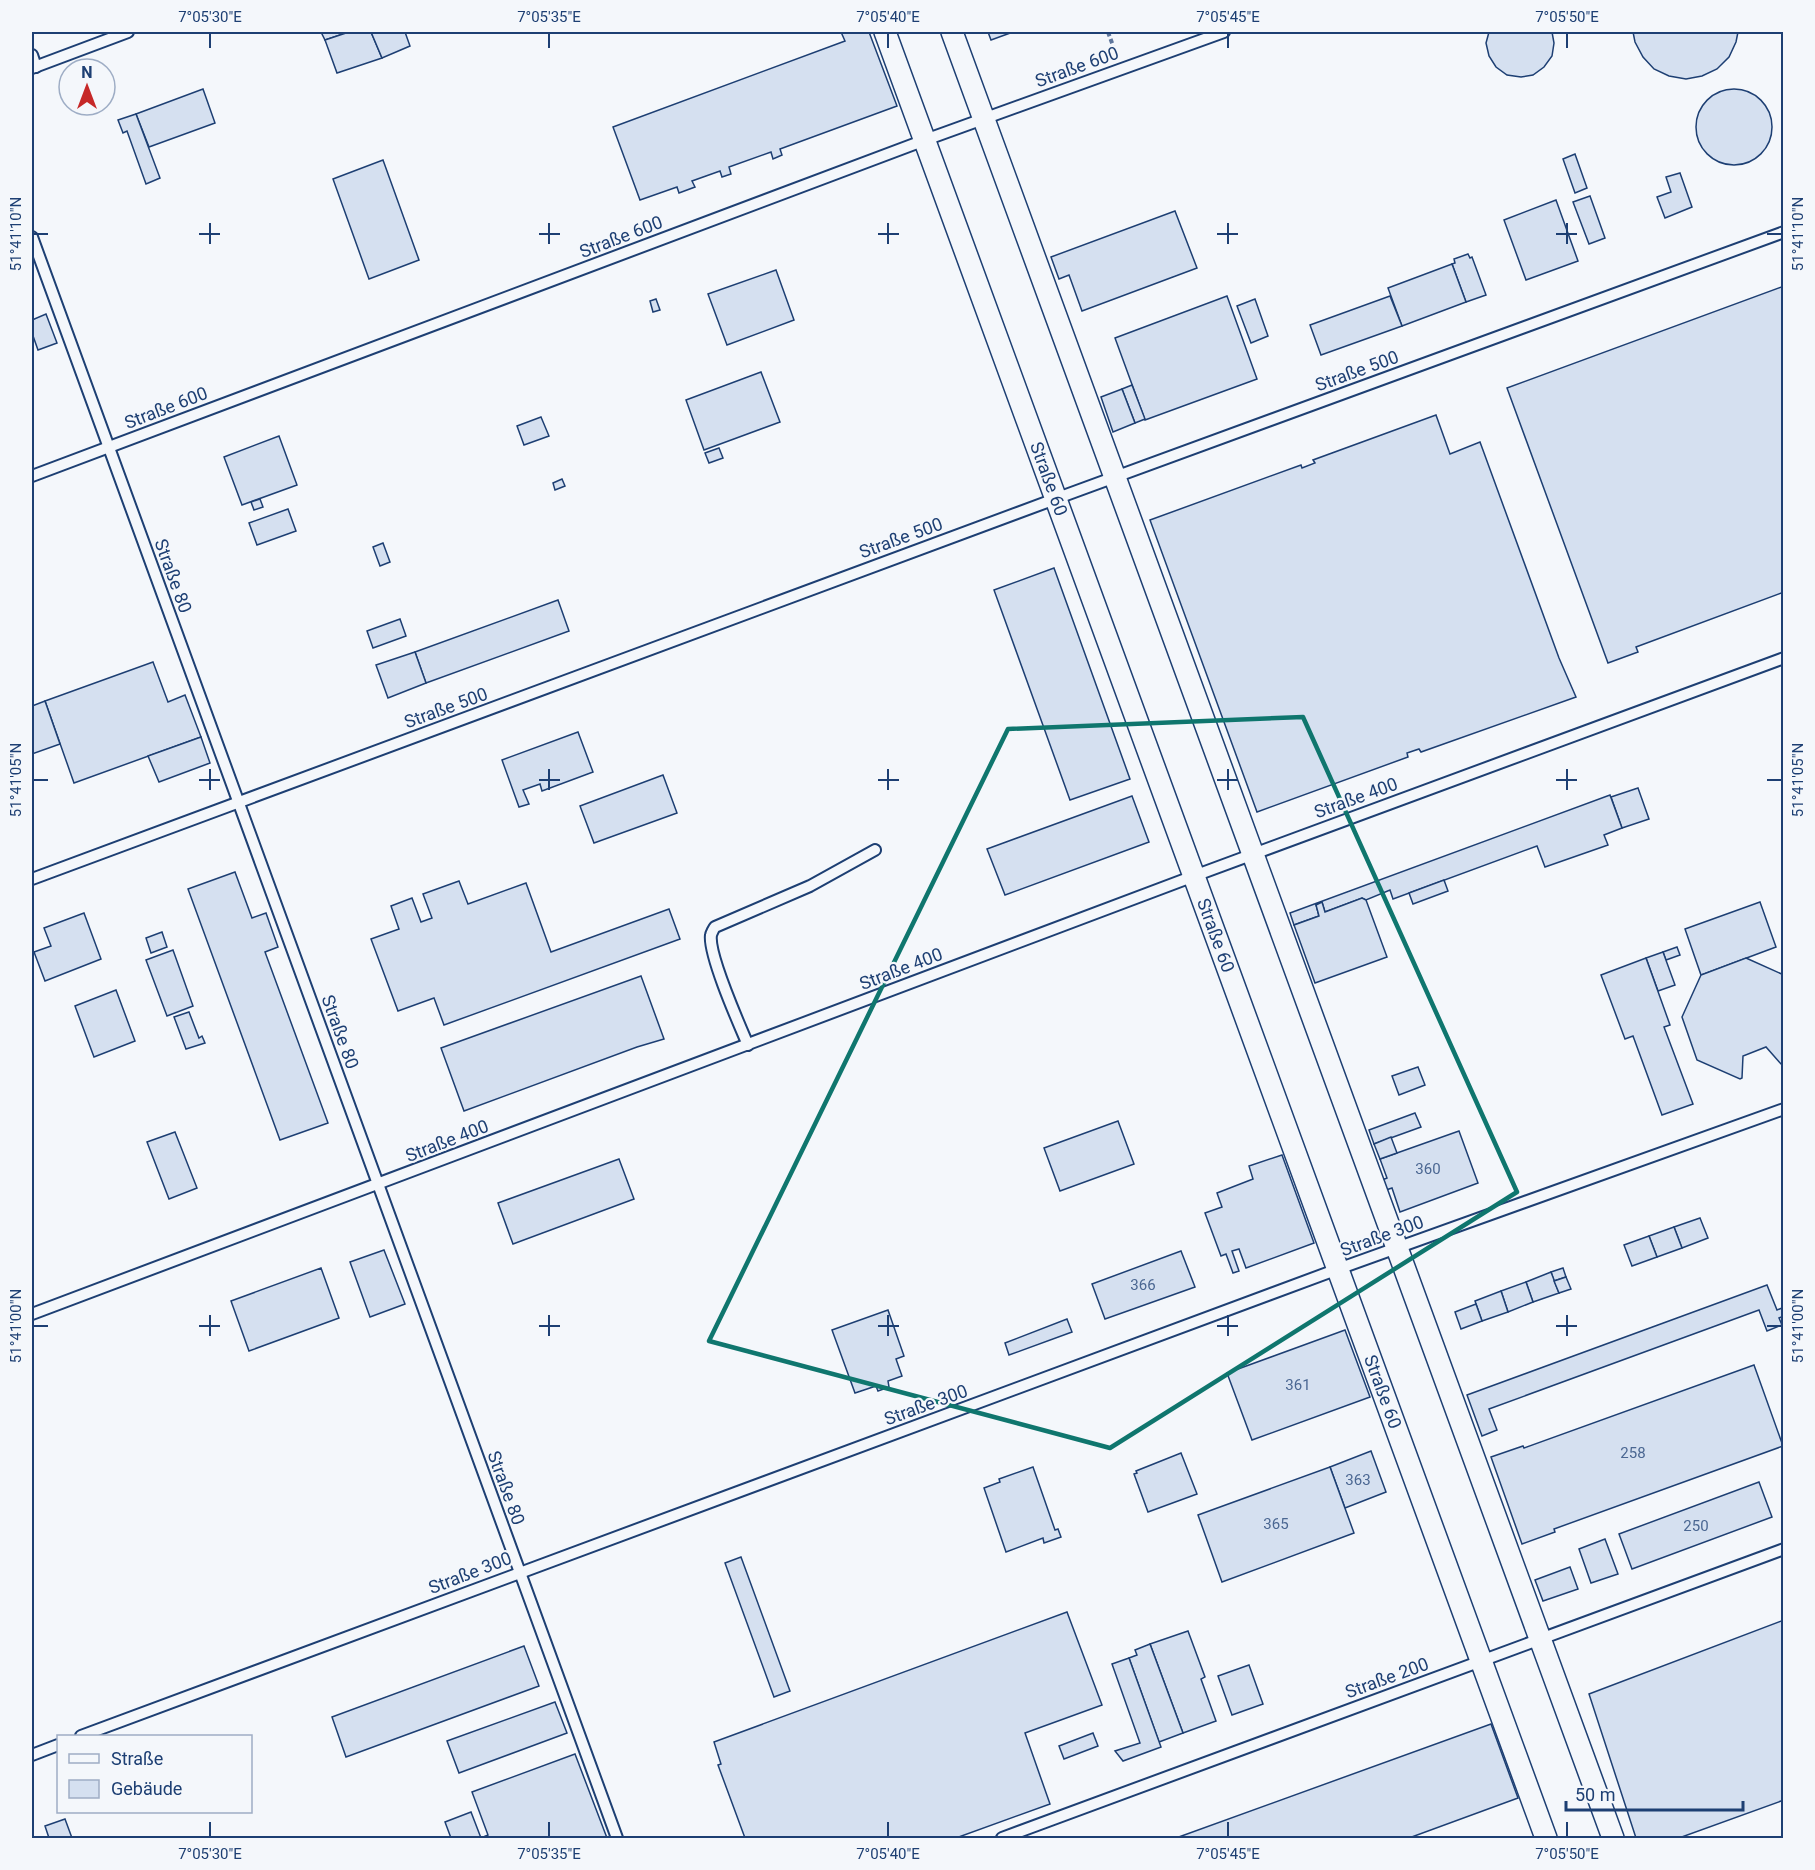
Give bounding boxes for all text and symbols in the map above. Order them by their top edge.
text: 7°05'30"E [178,8,242,26]
text: 7°05'35"E [517,8,581,26]
text: 7°05'40"E [856,8,920,26]
text: 7°05'45"E [1196,8,1260,26]
text: 7°05'50"E [1535,8,1599,26]
street label: Straße 600 [1032,42,1121,91]
north arrow [57,57,117,117]
text: N [81,63,93,82]
text: 51°41'10"N [7,197,25,271]
text: 51°41'10"N [1789,197,1807,271]
street label: Straße 600 [576,211,665,262]
street label: Straße 500 [1312,346,1401,395]
street label: Straße 600 [121,382,210,433]
street label: Straße 60 [1026,439,1072,519]
street label: Straße 500 [856,513,945,562]
street label: Straße 80 [150,536,197,616]
street label: Straße 500 [401,683,490,732]
text: 51°41'05"N [7,743,25,817]
text: 51°41'05"N [1789,743,1807,817]
street label: Straße 400 [1311,773,1400,822]
street label: Straße 60 [1193,895,1239,975]
street label: Straße 400 [856,943,945,994]
street label: Straße 80 [317,992,364,1072]
street label: Straße 400 [402,1115,491,1166]
house number: 360 [1415,1160,1441,1178]
street label: Straße 300 [1337,1211,1426,1260]
house number: 366 [1130,1276,1156,1294]
text: 51°41'00"N [7,1289,25,1363]
text: 51°41'00"N [1789,1289,1807,1363]
street label: Straße 60 [1360,1352,1406,1431]
house number: 361 [1285,1376,1311,1394]
street label: Straße 300 [881,1380,970,1429]
house number: 258 [1620,1444,1646,1462]
street label: Straße 80 [483,1448,530,1528]
house number: 363 [1345,1471,1371,1489]
house number: 365 [1263,1515,1289,1533]
house number: 250 [1683,1517,1709,1535]
street label: Straße 300 [425,1547,514,1598]
street label: Straße 200 [1342,1653,1431,1702]
legend [57,1735,252,1813]
text: Straße [111,1748,163,1769]
scale bar [1566,1774,1743,1812]
text: Gebäude [111,1778,182,1799]
text: 50 m [1575,1784,1615,1805]
text: 7°05'30"E [178,1845,242,1863]
text: 7°05'35"E [517,1845,581,1863]
text: 7°05'40"E [856,1845,920,1863]
text: 7°05'45"E [1196,1845,1260,1863]
text: 7°05'50"E [1535,1845,1599,1863]

